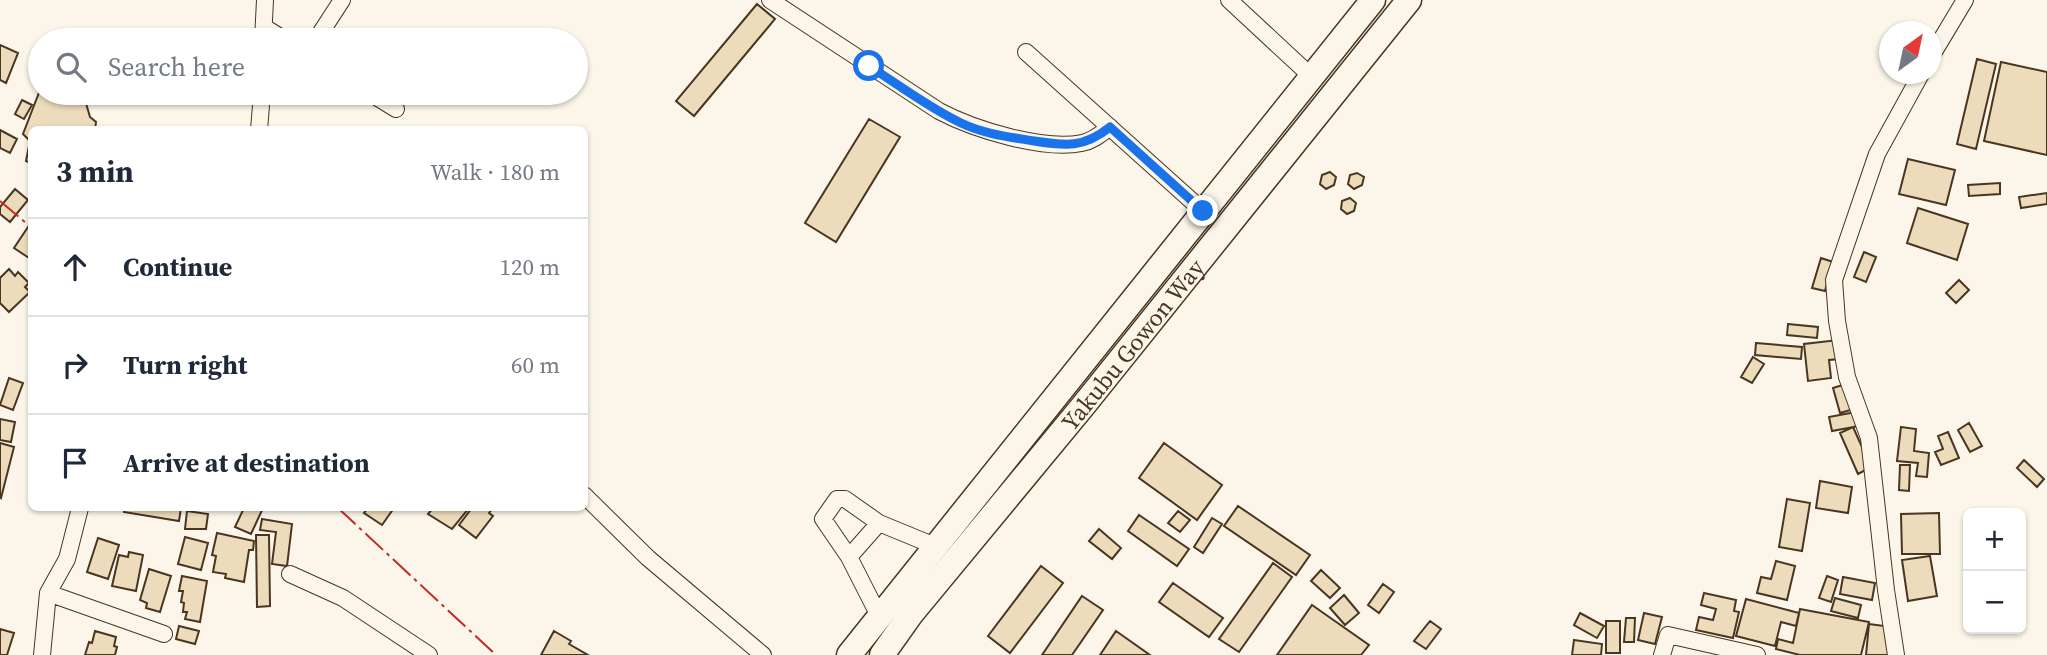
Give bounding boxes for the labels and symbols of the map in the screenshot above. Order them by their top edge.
north arrow [1879,21,1942,84]
route start [853,50,884,81]
route end [1187,195,1218,226]
street label: Yakubu Gowon Way [1053,251,1212,437]

